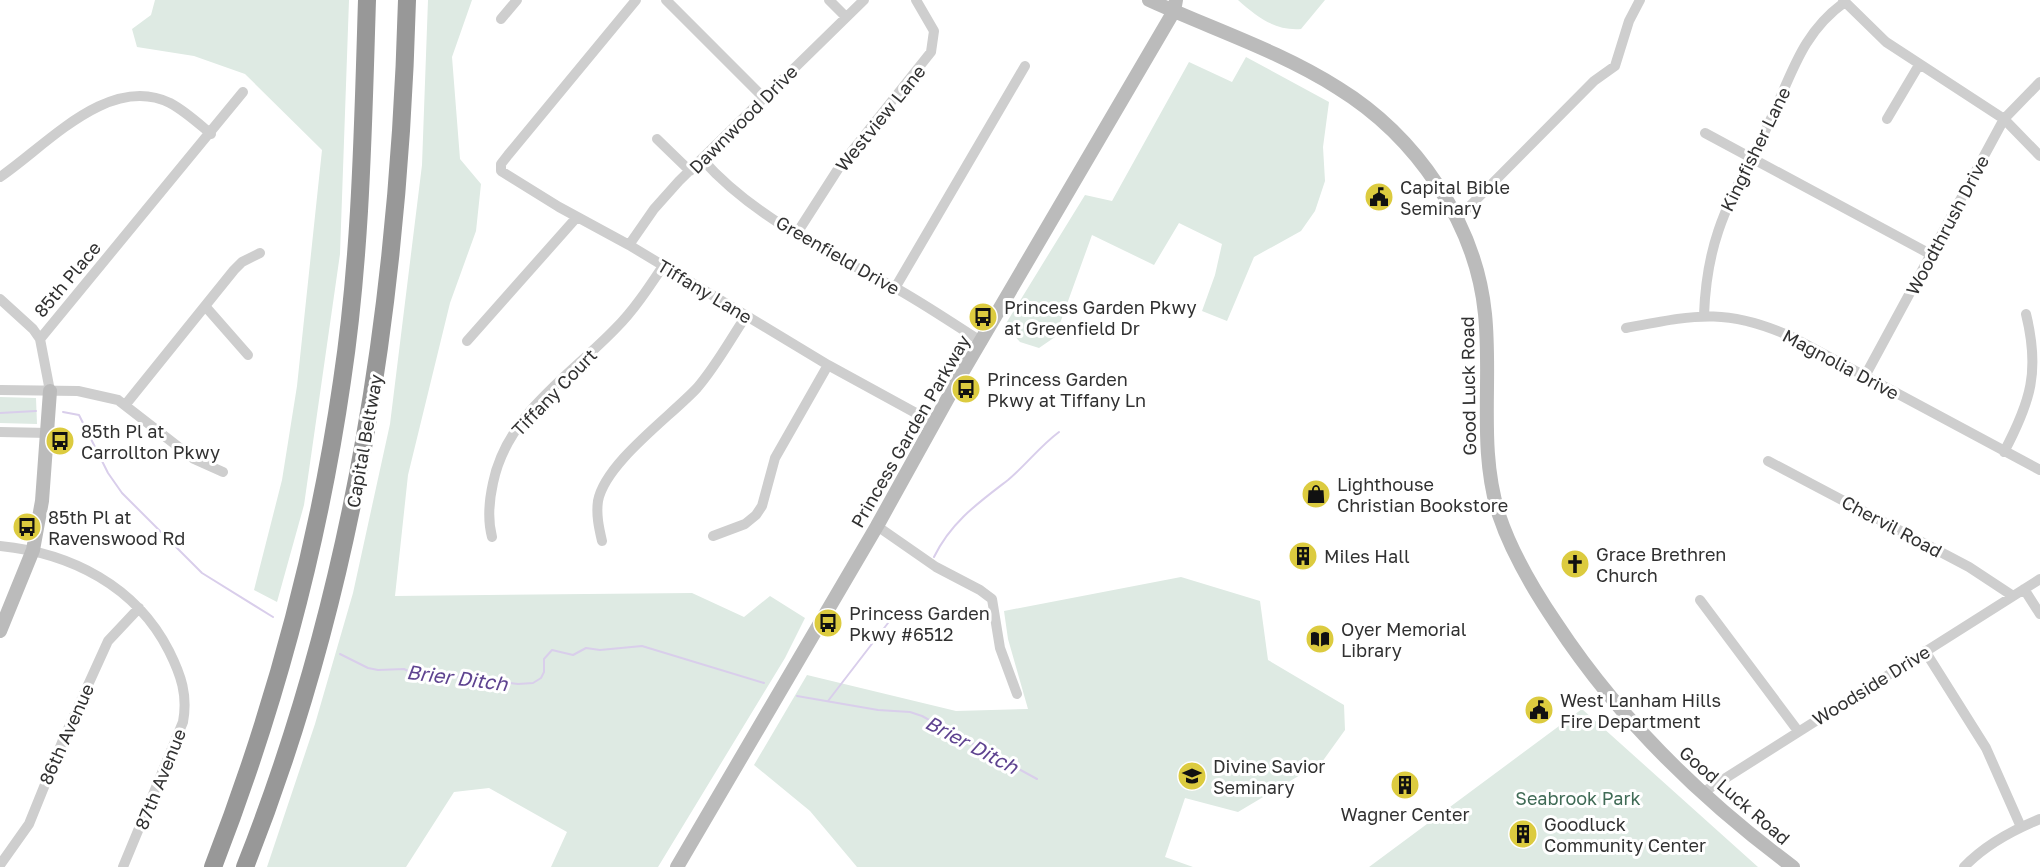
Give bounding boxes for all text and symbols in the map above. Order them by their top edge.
street label: Dawnwood Drive [684,60,802,178]
street label: Westview Lane [830,60,930,176]
street label: Kingfisher Lane [1715,83,1795,215]
street label: Woodthrush Drive [1901,151,1993,299]
place label: Capital Bible Seminary [1400,176,1510,219]
public building icon: Capital Bible Seminary [1363,181,1395,213]
street label: Greenfield Drive [772,211,904,299]
street label: 85th Place [29,237,105,321]
street label: Tiffany Lane [654,254,756,328]
place label: Princess Garden Pkwy at Greenfield Dr [1004,296,1196,339]
bus stop icon: Princess Garden Pkwy at Greenfield Dr [967,301,999,333]
street label: Good Luck Road [1456,316,1480,456]
street label: Magnolia Drive [1779,324,1903,404]
street label: Princess Garden Parkway [846,331,974,531]
street label: Tiffany Court [507,344,601,440]
place label: Princess Garden Pkwy at Tiffany Ln [987,368,1146,411]
street label: Capital Beltway [341,372,387,510]
bus stop icon: Princess Garden Pkwy at Tiffany Ln [950,373,982,405]
place label: 85th Pl at Carrollton Pkwy [81,420,220,463]
bus stop icon: 85th Pl at Carrollton Pkwy [44,425,76,457]
place label: Lighthouse Christian Bookstore [1337,473,1508,516]
shop icon: Lighthouse Christian Bookstore [1300,478,1332,510]
street label: Chervil Road [1838,490,1946,562]
place label: 85th Pl at Ravenswood Rd [48,506,185,549]
bus stop icon: 85th Pl at Ravenswood Rd [11,511,43,543]
building icon: Miles Hall [1287,540,1319,572]
place label: Grace Brethren Church [1596,543,1726,586]
place label: Miles Hall [1324,545,1410,567]
church icon: Grace Brethren Church [1559,548,1591,580]
place label: Princess Garden Pkwy #6512 [849,602,990,645]
bus stop icon: Princess Garden Pkwy #6512 [812,607,844,639]
place label: Oyer Memorial Library [1341,618,1467,661]
library icon: Oyer Memorial Library [1304,623,1336,655]
street label: Woodside Drive [1808,640,1934,730]
water label: Brier Ditch [405,659,510,695]
street label: 86th Avenue [34,680,98,788]
place label: West Lanham Hills Fire Department [1560,689,1721,732]
public building icon: West Lanham Hills Fire Department [1523,694,1555,726]
water label: Brier Ditch [922,710,1023,779]
street label: 87th Avenue [130,725,190,833]
street label: Good Luck Road [1675,741,1795,849]
place label: Divine Savior Seminary [1213,755,1325,798]
school or university icon: Divine Savior Seminary [1176,760,1208,792]
building icon: Wagner Center [1389,769,1421,801]
park label: Seabrook Park [1515,787,1641,809]
place label: Wagner Center [1340,803,1470,825]
place label: Goodluck Community Center [1544,813,1706,856]
building icon: Goodluck Community Center [1507,818,1539,850]

